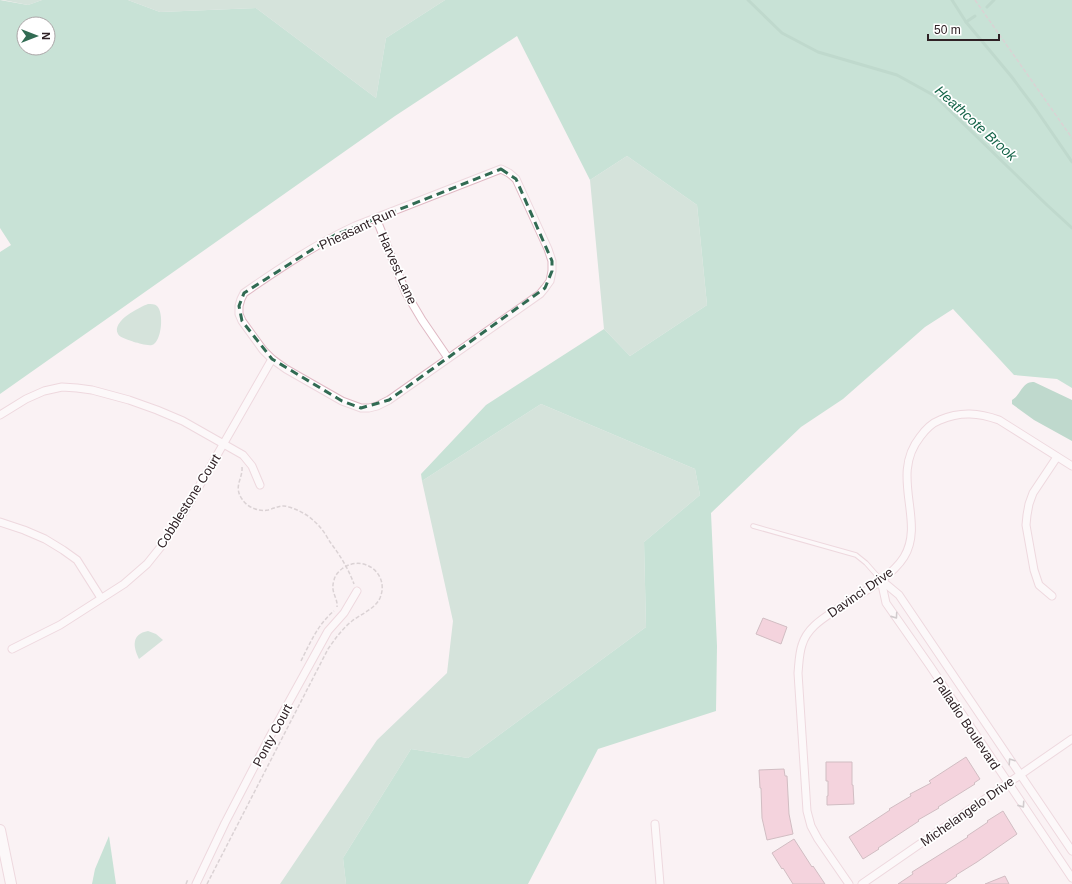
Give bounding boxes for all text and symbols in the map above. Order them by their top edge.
north arrow [16,16,56,56]
scale bar [928,16,999,42]
text: 50 m [934,23,961,37]
text: N [40,32,52,40]
water label: Heathcote Brook [932,82,1021,164]
street label: Pheasant Run [317,204,398,253]
street label: Harvest Lane [375,230,420,307]
street label: Cobblestone Court [153,451,224,551]
street label: Davinci Drive [825,564,896,621]
one-way arrow [890,612,898,619]
street label: Palladio Boulevard [930,674,1003,772]
street label: Ponty Court [250,701,295,769]
one-way arrow [1008,758,1016,765]
street label: Michelangelo Drive [918,774,1017,849]
one-way arrow [1017,801,1025,808]

